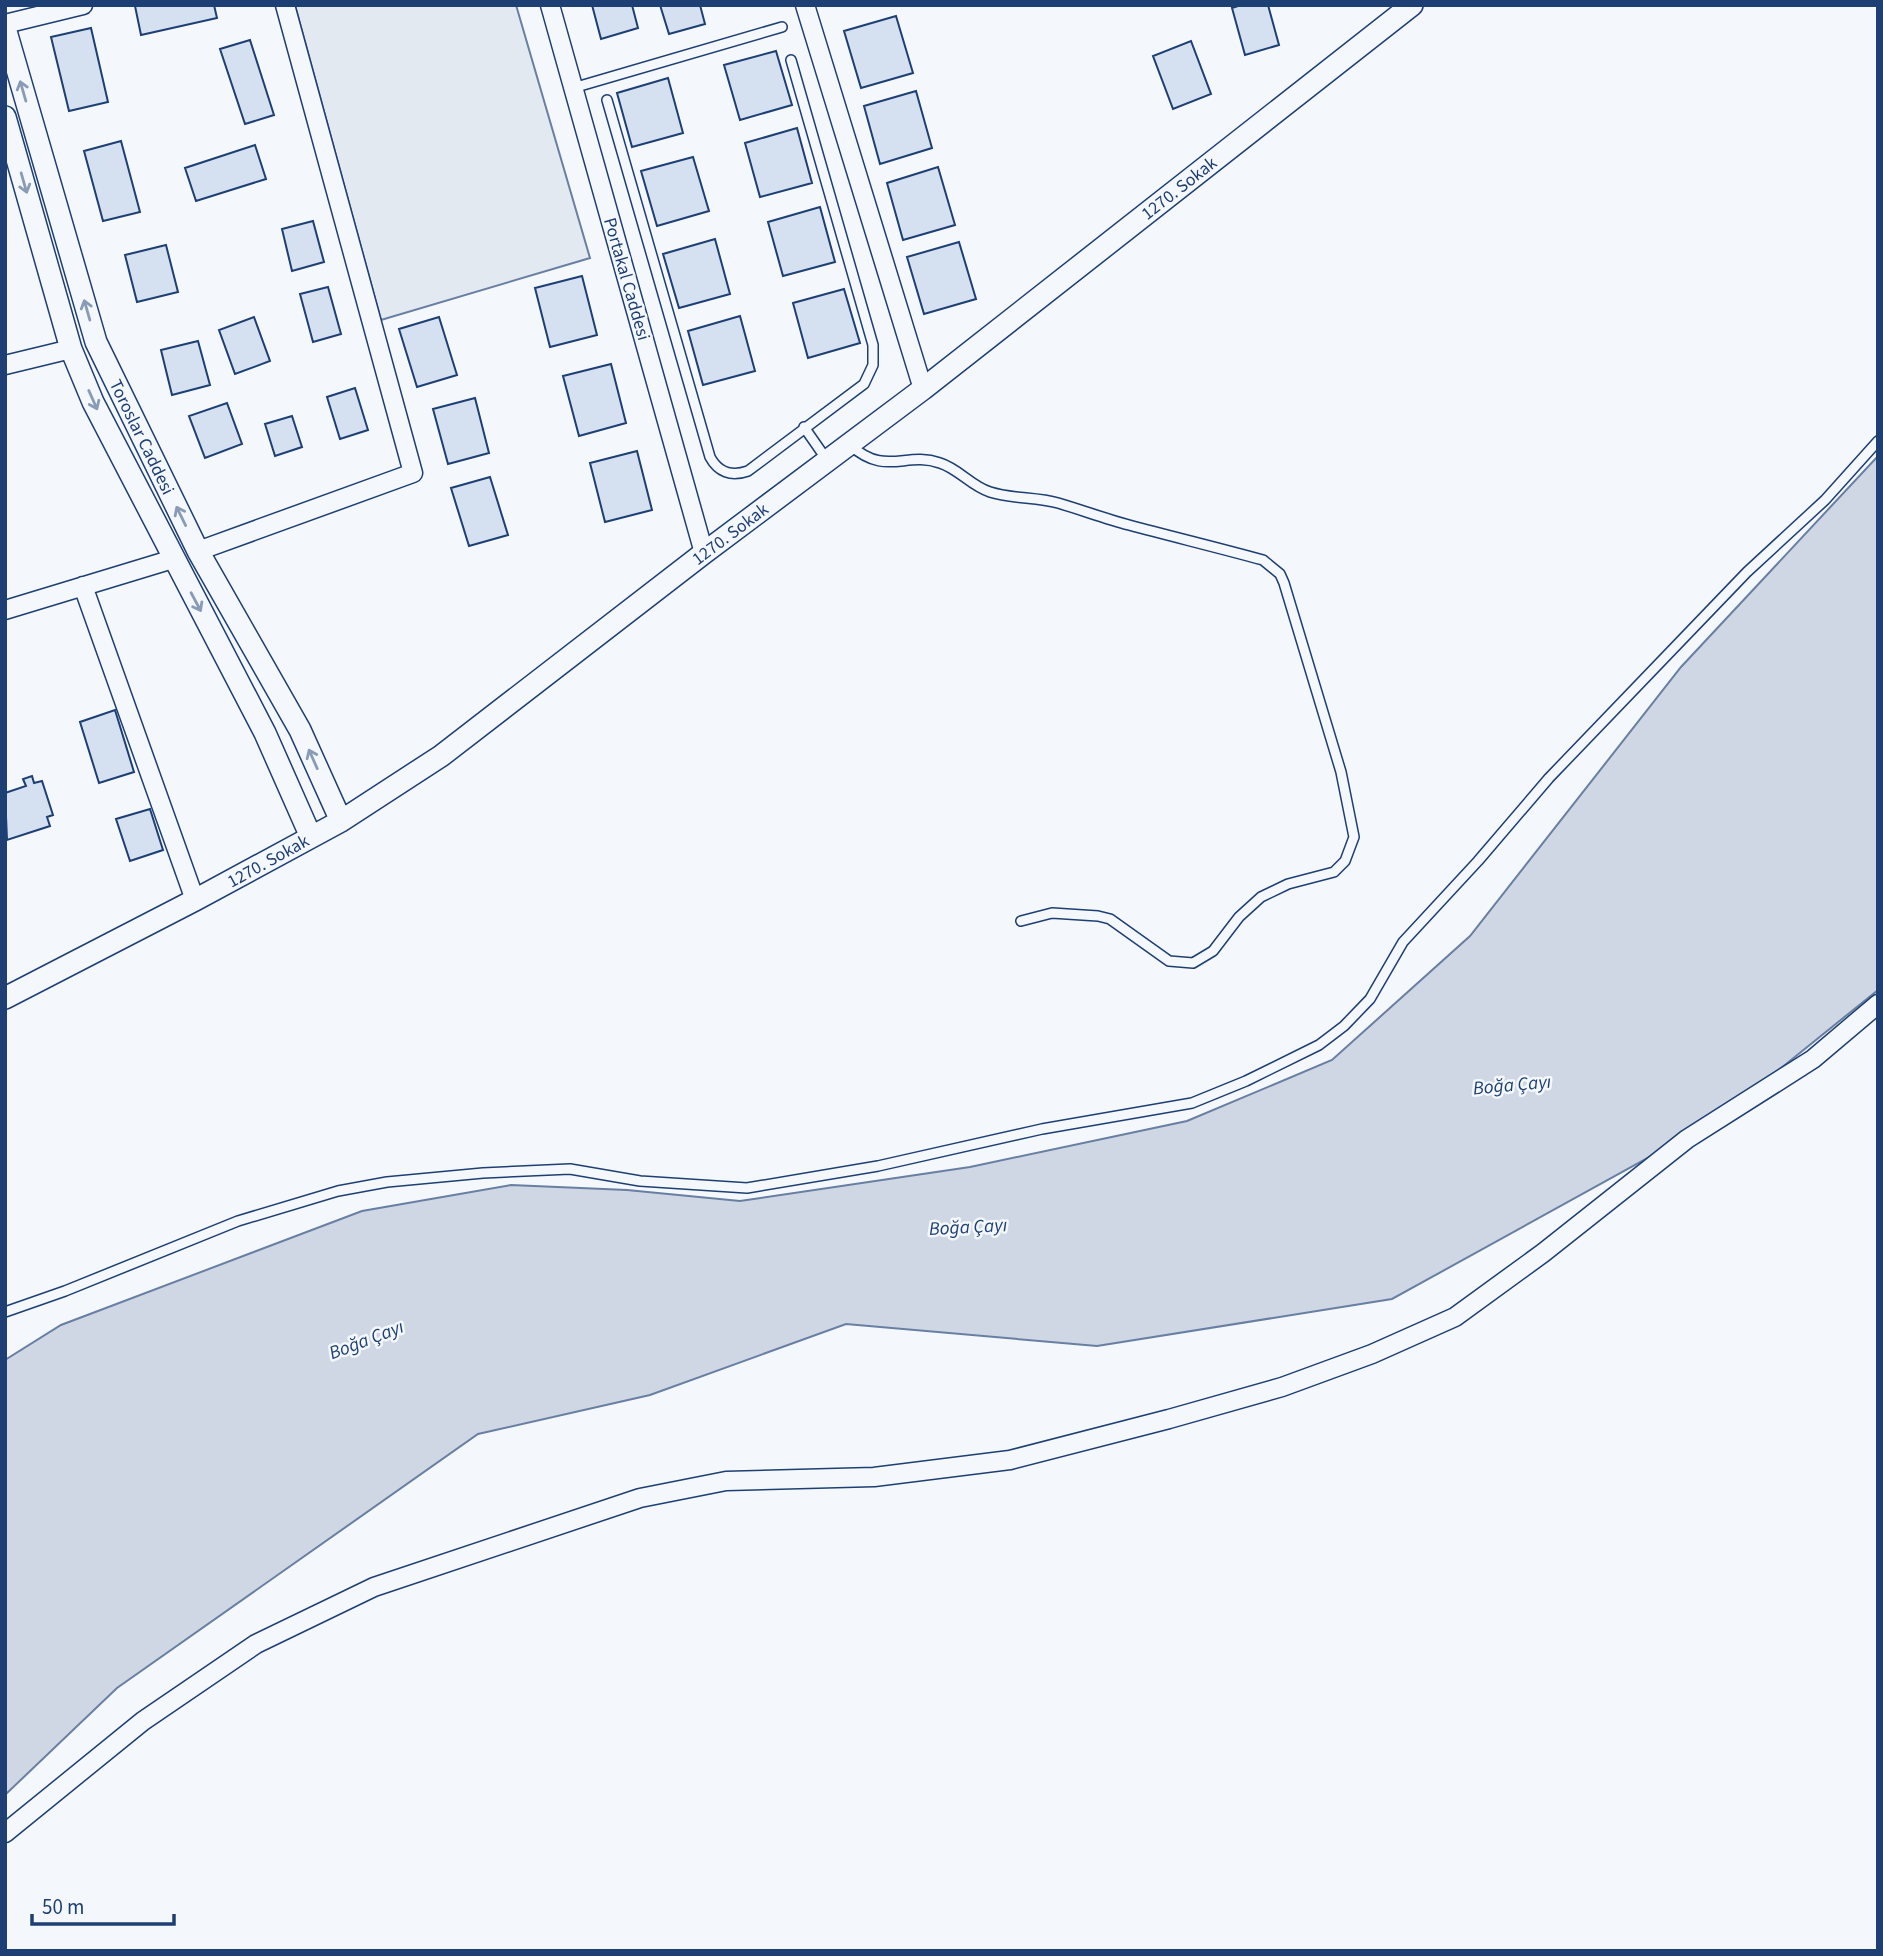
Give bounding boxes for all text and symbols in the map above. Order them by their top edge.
one-way arrow [16,80,29,102]
street label: 1270. Sokak [1136,151,1223,226]
one-way arrow [18,171,31,194]
street label: Portakal Caddesi [597,215,656,344]
one-way arrow [79,299,92,321]
street label: Toroslar Caddesi [103,375,180,499]
one-way arrow [87,388,100,410]
street label: 1270. Sokak [687,497,774,571]
one-way arrow [174,506,187,527]
one-way arrow [190,591,203,612]
one-way arrow [306,749,319,770]
street label: 1270. Sokak [223,829,314,894]
water label: Boğa Çayı [1472,1069,1552,1102]
water label: Boğa Çayı [928,1212,1008,1243]
water label: Boğa Çayı [325,1314,408,1367]
scale bar [32,1882,173,1926]
text: 50 m [42,1892,84,1922]

